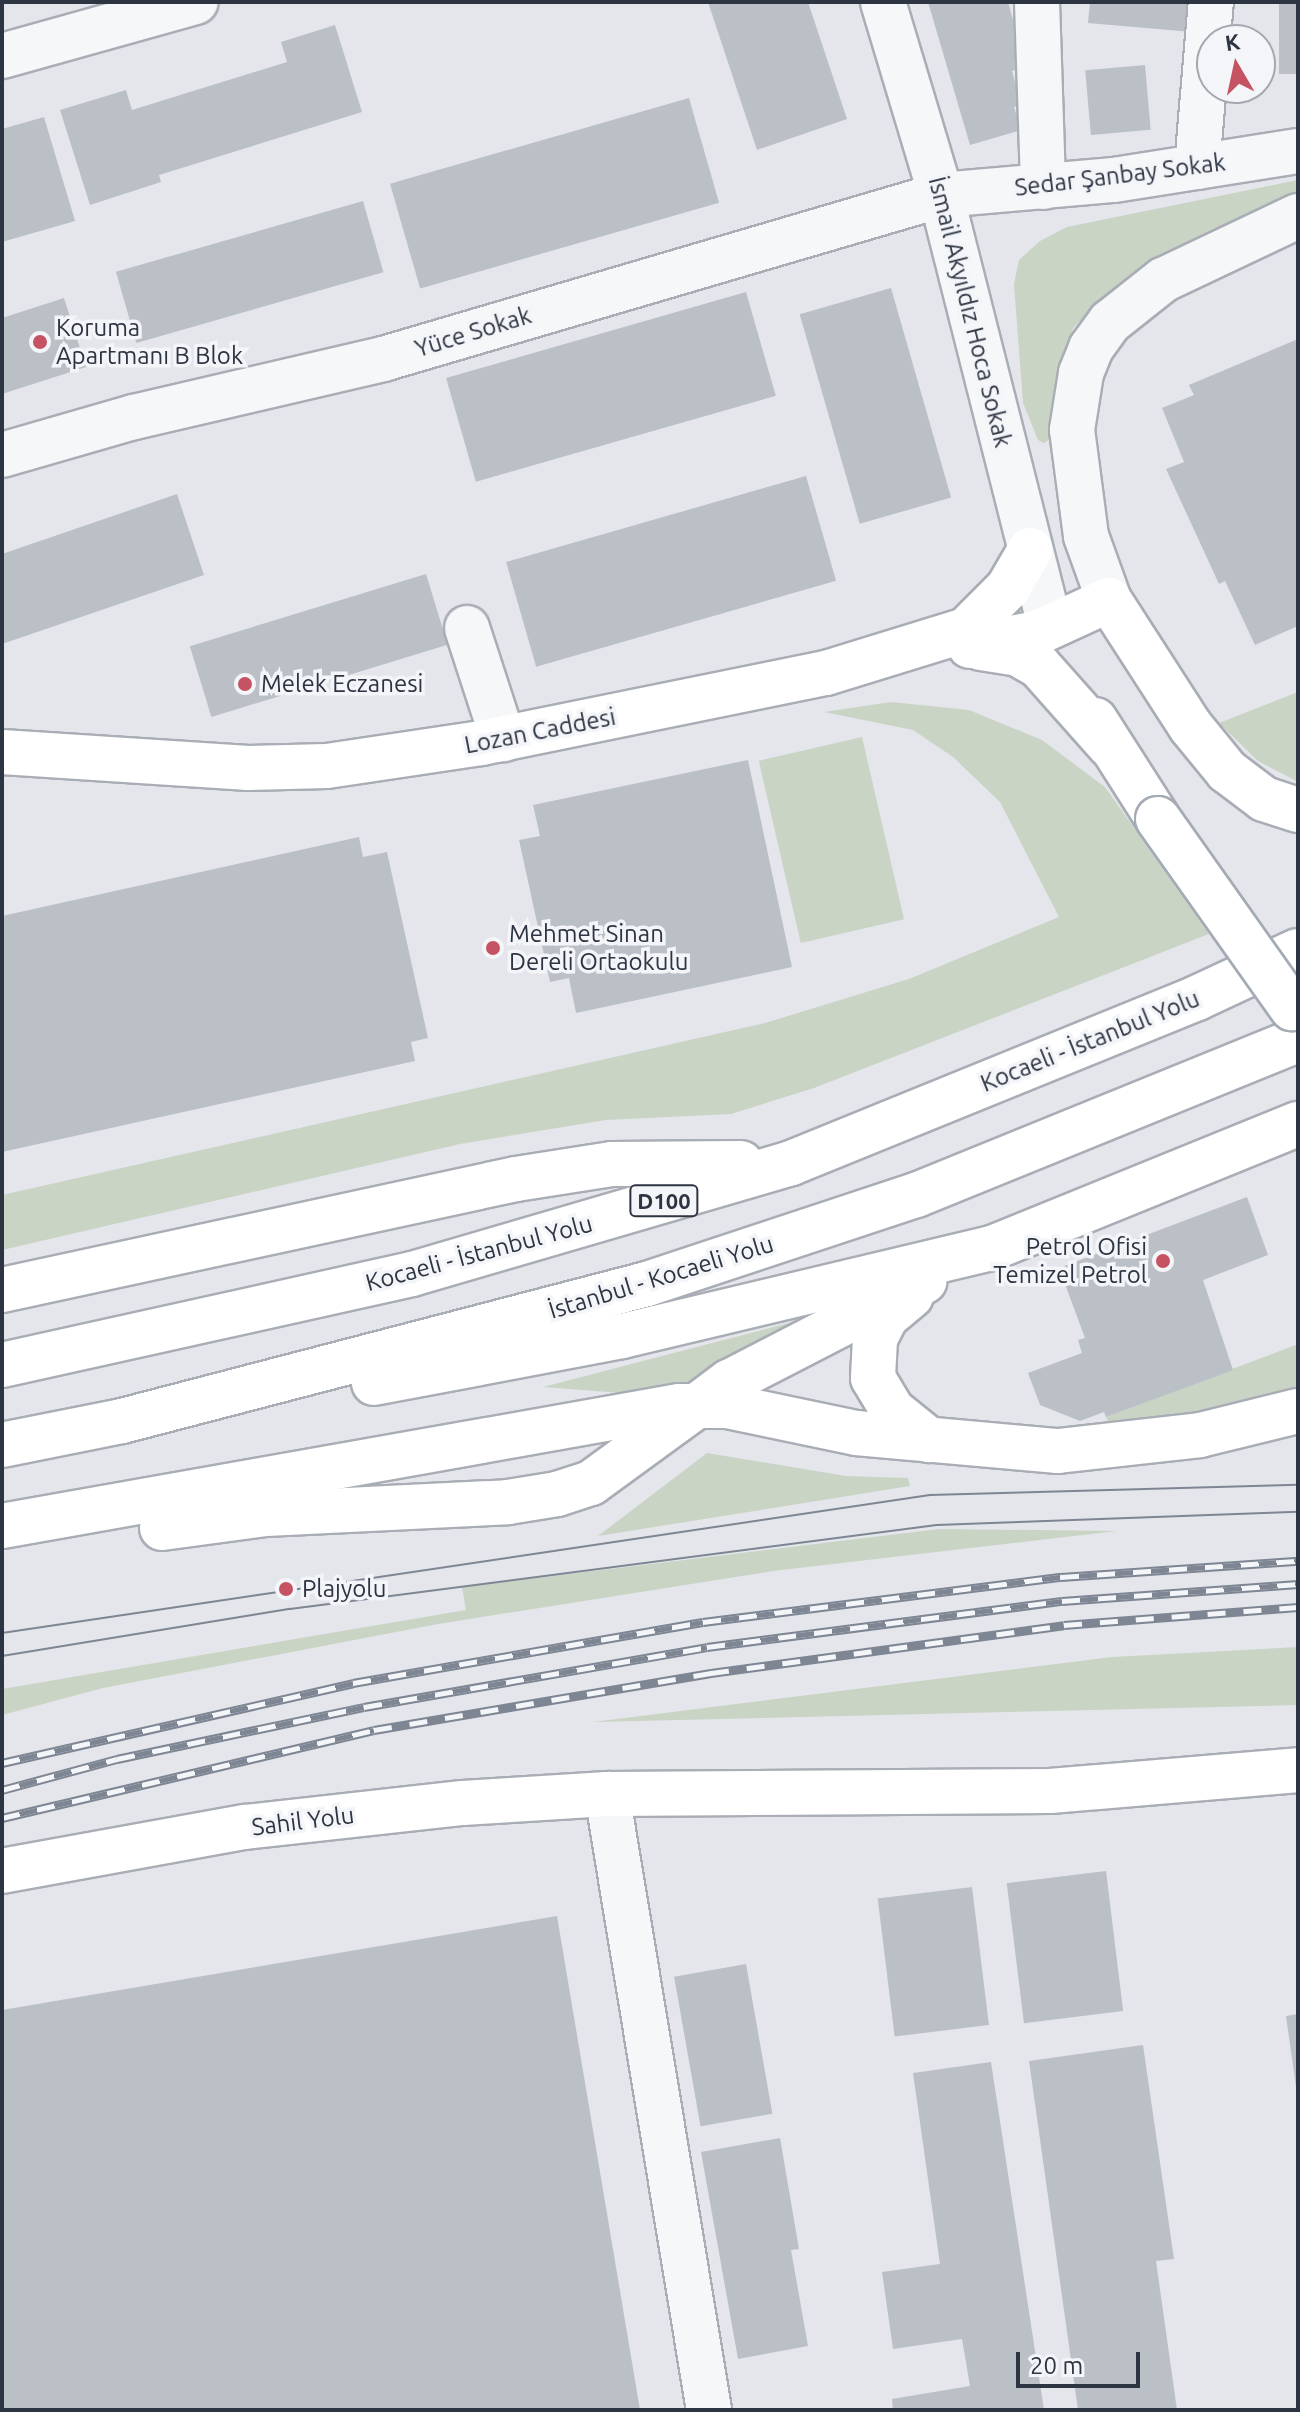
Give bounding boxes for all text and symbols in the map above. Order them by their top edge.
north arrow [1196,24,1276,104]
text: K [1223,28,1242,55]
street label: Sedar Şanbay Sokak [1013,148,1227,202]
street label: İsmail Akyıldız Hoca Sokak [922,174,1018,450]
street label: Yüce Sokak [411,301,535,363]
place label: Koruma Apartmanı B Blok [56,314,243,370]
marker: Koruma Apartmanı B Blok [31,333,49,351]
place label: Melek Eczanesi [261,670,423,698]
marker: Melek Eczanesi [236,675,254,693]
street label: Lozan Caddesi [462,702,618,760]
place label: Mehmet Sinan Dereli Ortaokulu [509,920,688,976]
marker: Mehmet Sinan Dereli Ortaokulu [484,939,502,957]
street label: Kocaeli - İstanbul Yolu [976,984,1204,1098]
road number: D100 [628,1183,700,1219]
street label: Kocaeli - İstanbul Yolu [363,1209,595,1297]
street label: İstanbul - Kocaeli Yolu [545,1229,777,1325]
place label: Petrol Ofisi Temizel Petrol [993,1233,1147,1289]
marker: Petrol Ofisi Temizel Petrol [1154,1252,1172,1270]
place label: Plajyolu [302,1575,386,1603]
marker: Plajyolu [277,1580,295,1598]
street label: Sahil Yolu [250,1800,356,1842]
scale bar [1020,2336,1144,2386]
text: 20 m [1030,2352,1083,2379]

